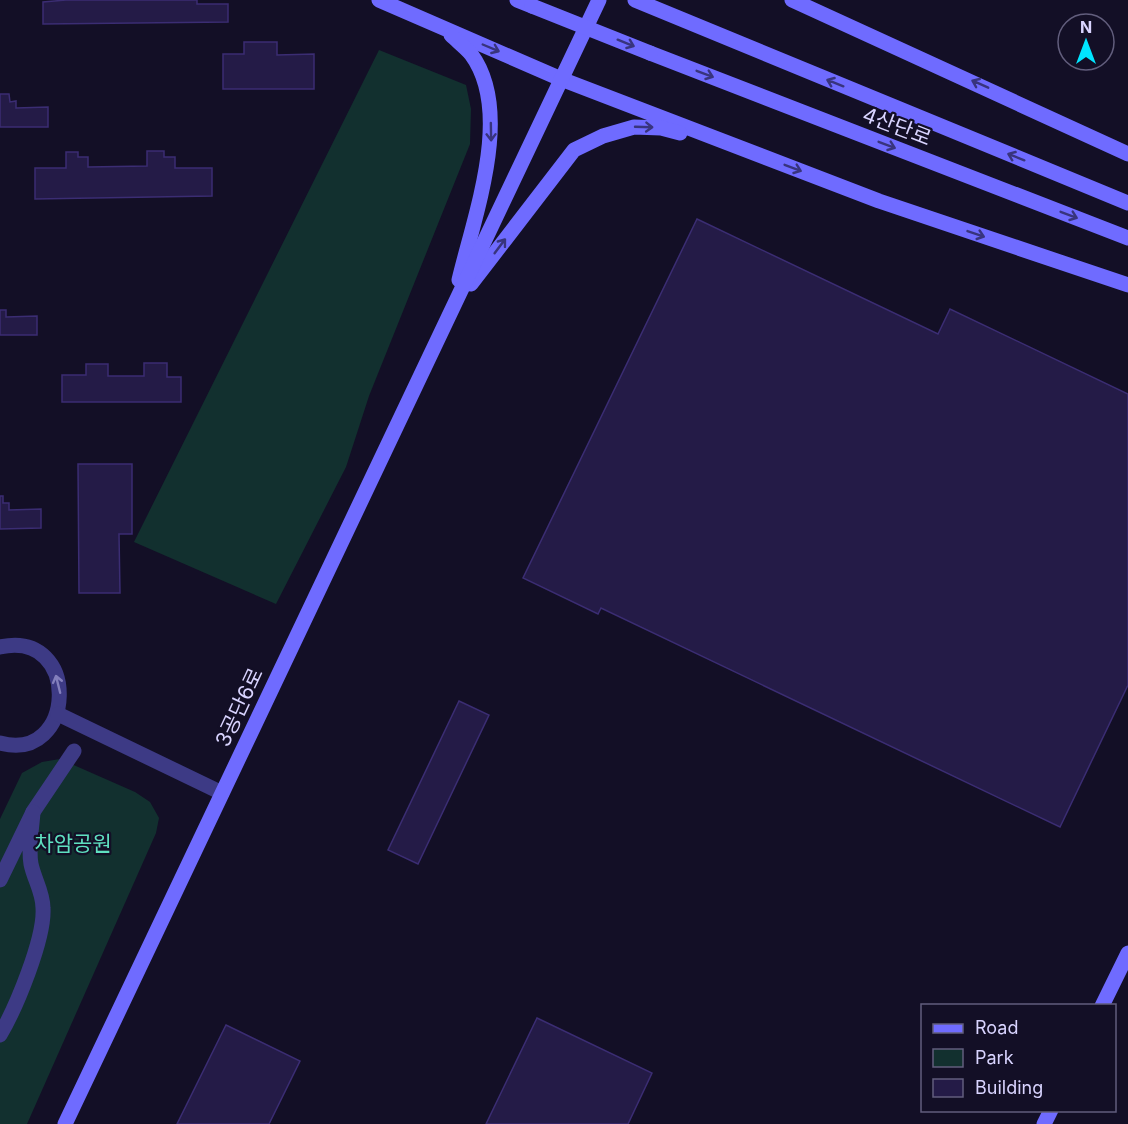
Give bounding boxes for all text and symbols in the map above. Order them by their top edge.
north arrow [1056,12,1116,72]
text: N [1080,17,1092,37]
one-way arrow [616,39,634,50]
one-way arrow [481,43,499,54]
one-way arrow [695,70,714,81]
one-way arrow [826,77,845,88]
one-way arrow [972,78,990,90]
street label: 4산단로 [859,102,935,150]
one-way arrow [485,121,497,141]
one-way arrow [633,122,653,133]
one-way arrow [877,140,896,151]
one-way arrow [1007,151,1025,162]
one-way arrow [783,163,801,174]
one-way arrow [1059,210,1078,221]
one-way arrow [966,230,985,241]
one-way arrow [493,238,506,254]
street label: 3공단6로 [210,664,268,750]
one-way arrow [52,675,64,694]
park label: 차암공원 [34,831,112,856]
legend [921,1004,1116,1112]
text: Road [975,1017,1018,1038]
text: Park [975,1047,1014,1068]
text: Building [975,1077,1043,1098]

